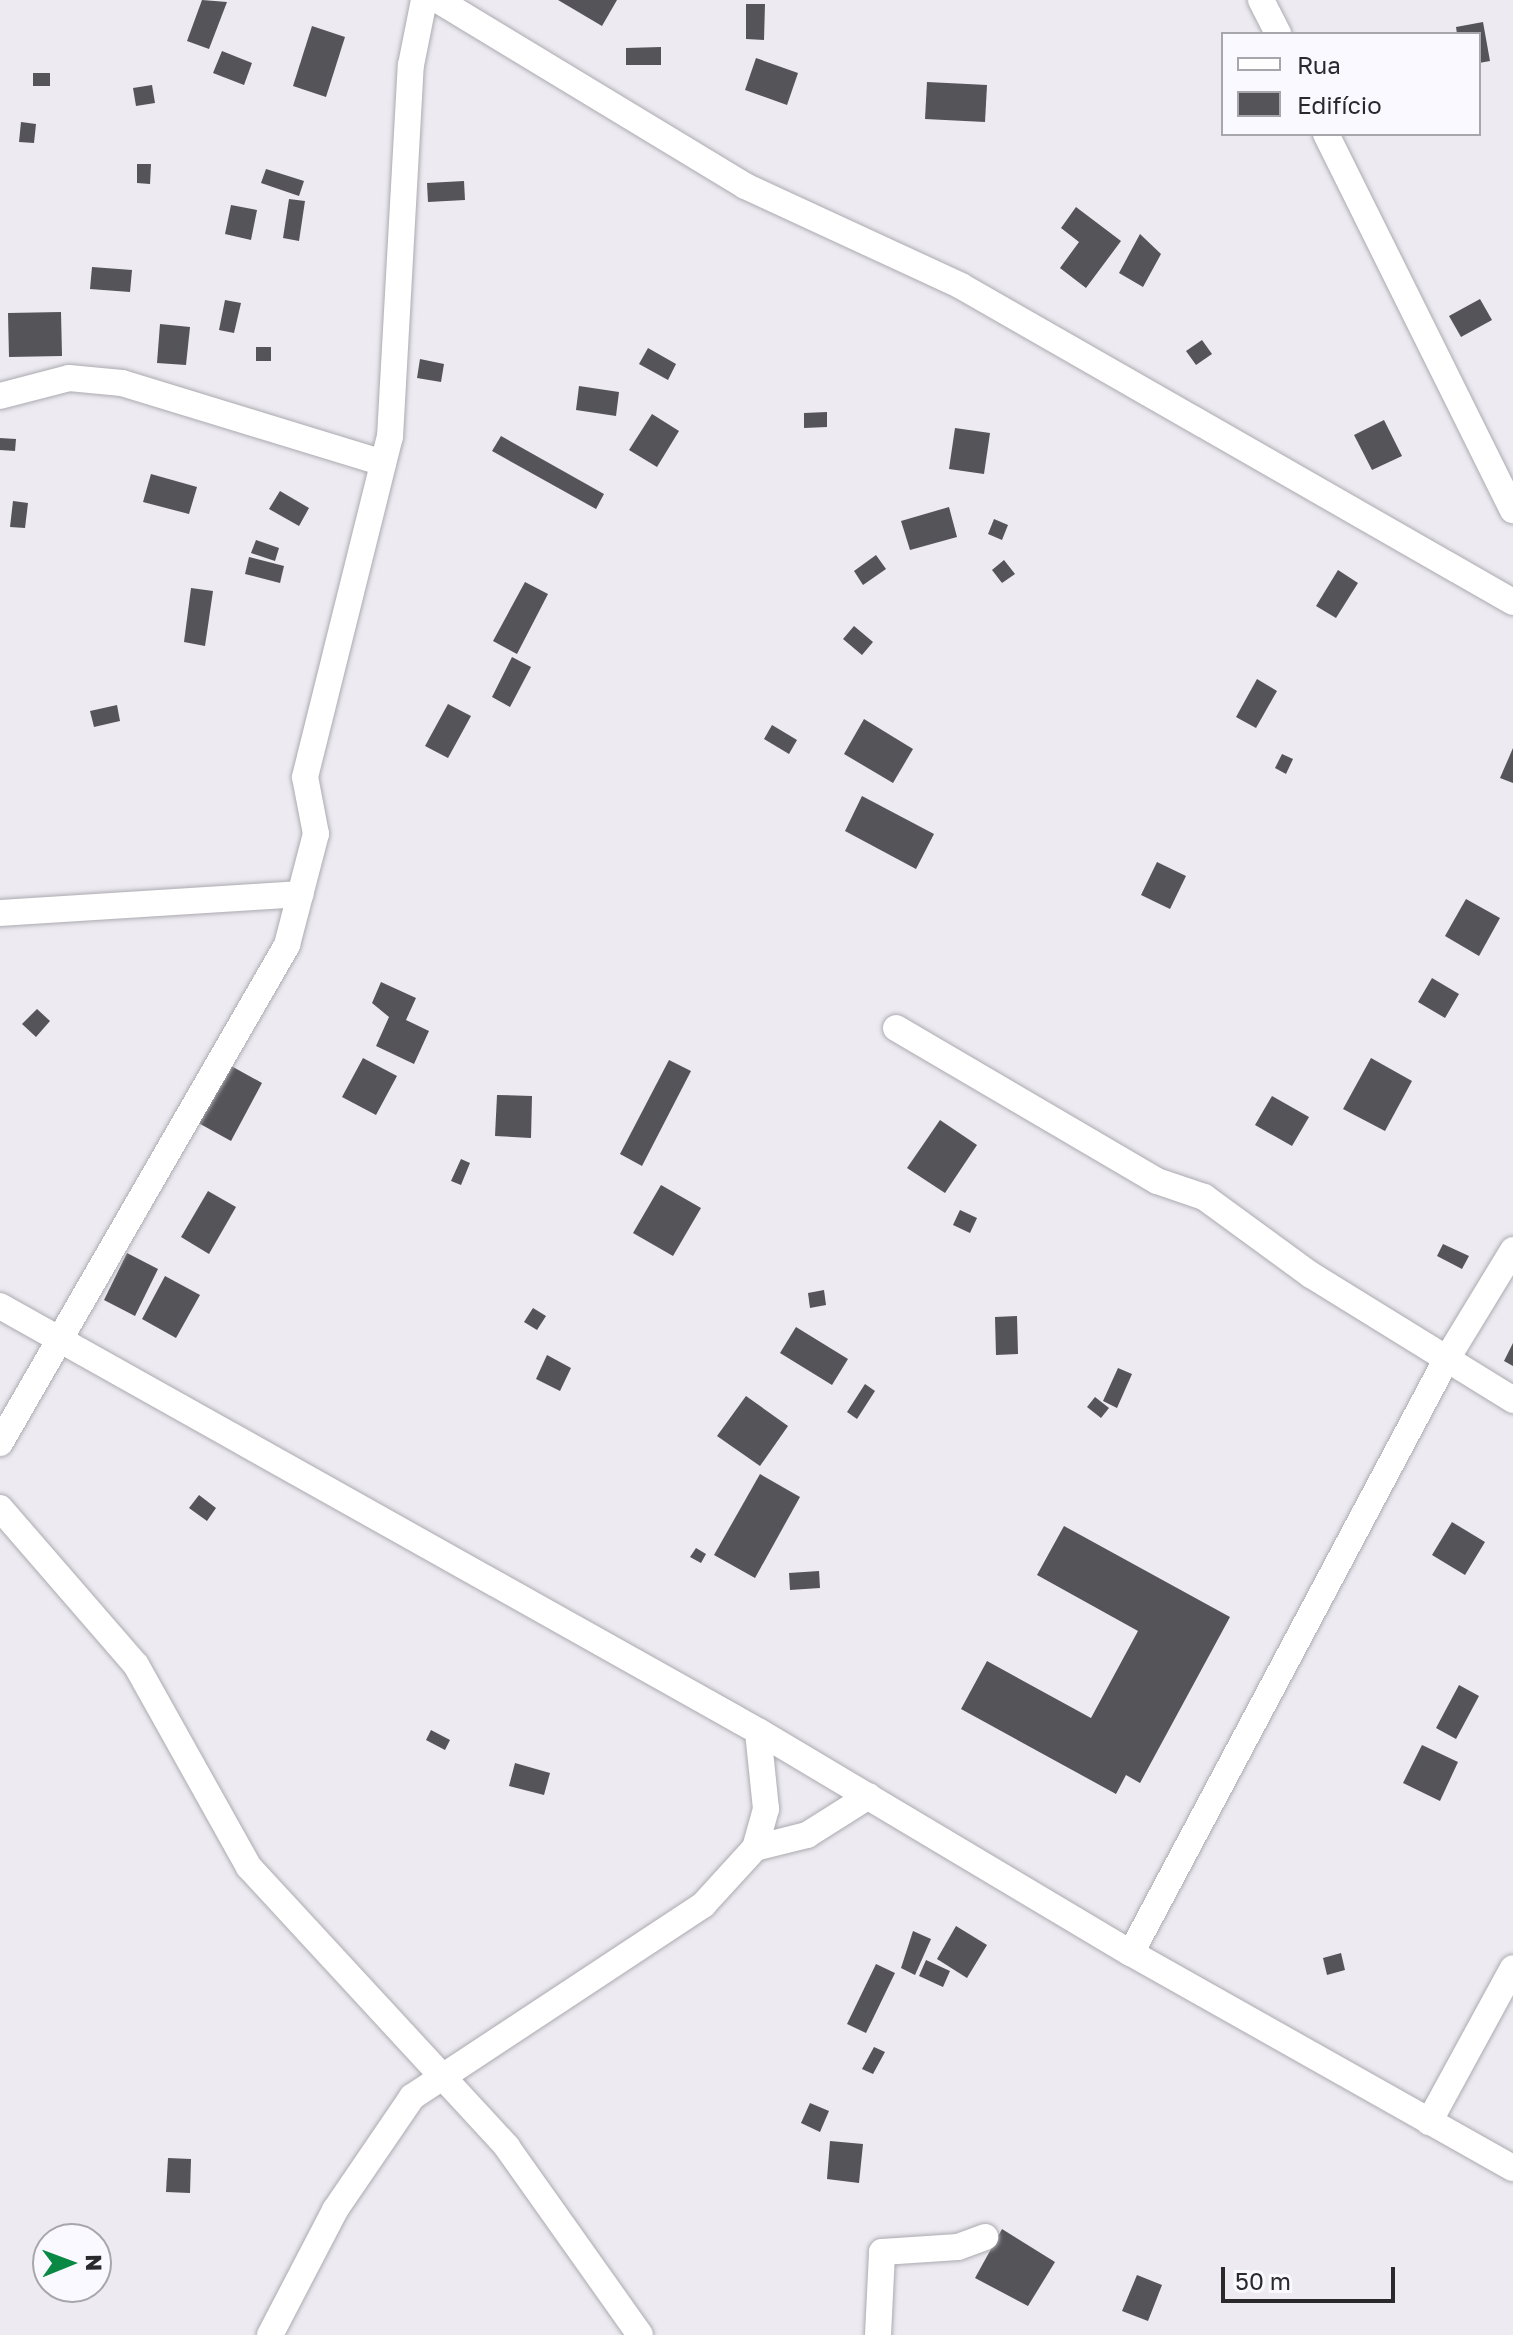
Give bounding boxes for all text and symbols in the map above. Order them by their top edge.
legend [1221,32,1481,136]
text: Rua [1297,50,1341,79]
text: Edifício [1297,90,1382,119]
north arrow [32,2223,112,2303]
scale bar [1225,2251,1399,2301]
text: N [81,2254,108,2271]
text: 50 m [1235,2266,1291,2295]

